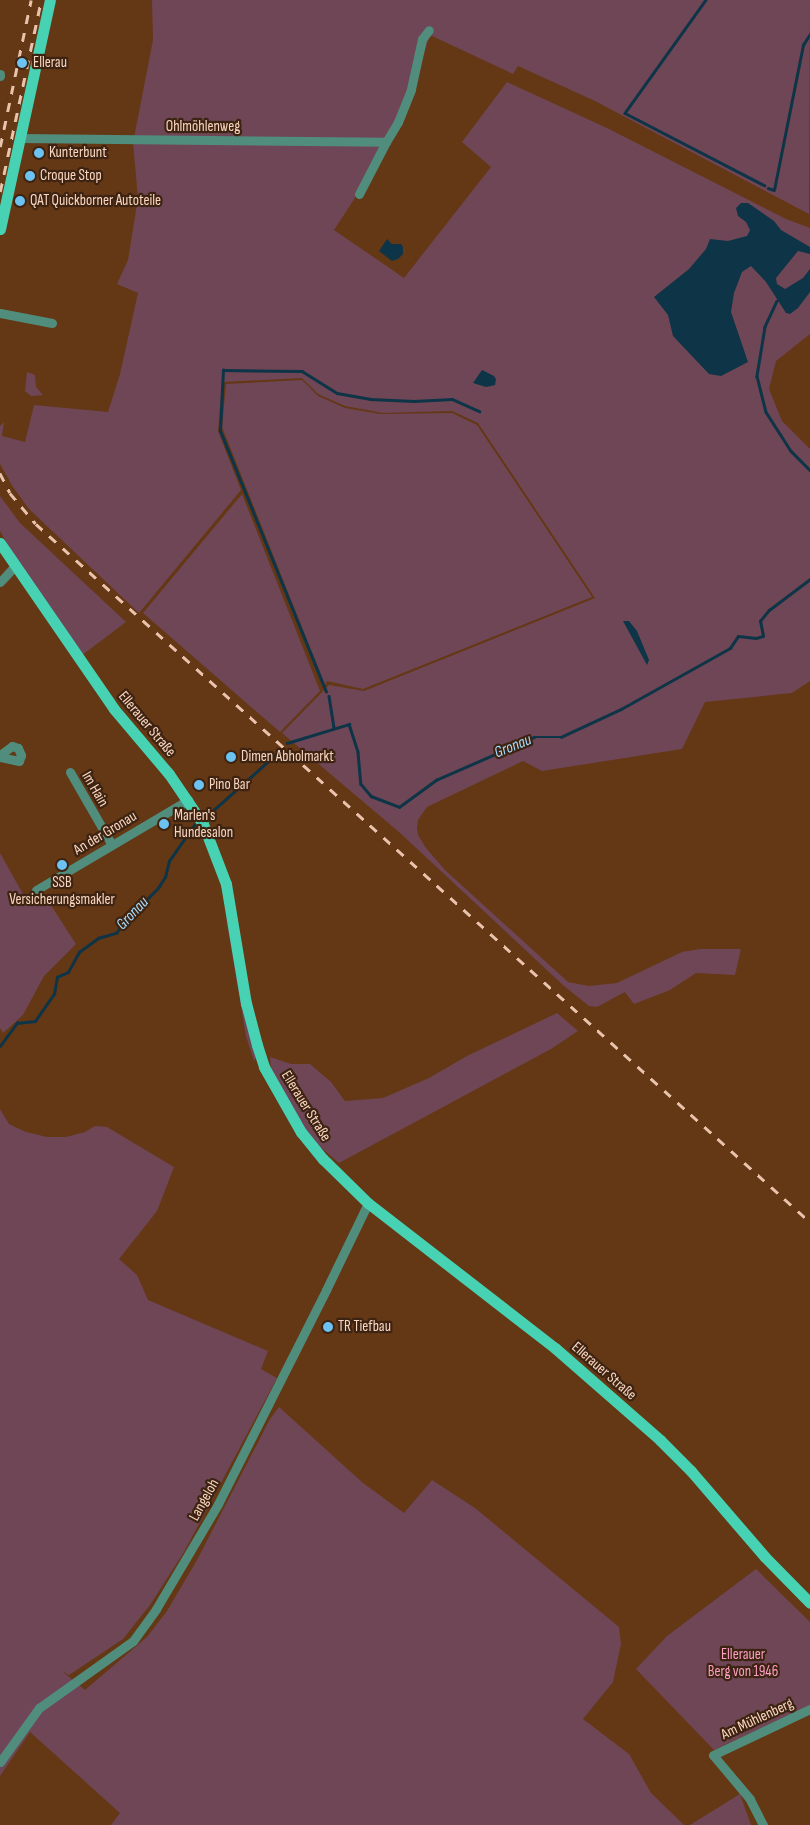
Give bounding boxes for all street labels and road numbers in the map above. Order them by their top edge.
street label: Ohlmöhlenweg [166,118,240,136]
street label: Ellerauer Straße [114,688,180,760]
street label: Im Hain [78,768,112,810]
street label: An der Gronau [70,807,140,859]
street label: Ellerauer Straße [277,1067,335,1145]
street label: Ellerauer Straße [568,1338,640,1404]
street label: Langeloh [185,1476,223,1524]
street label: Am Mühlenberg [718,1694,796,1744]

